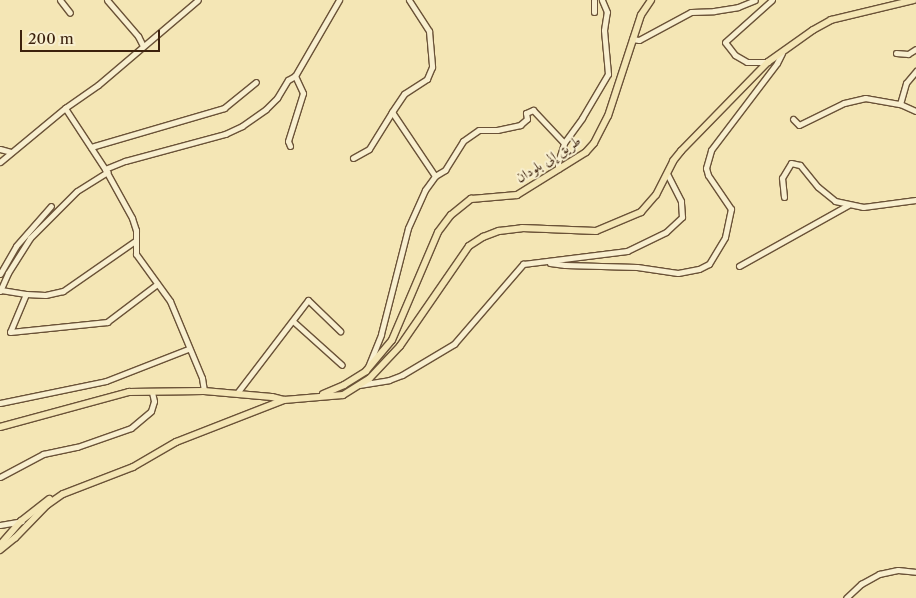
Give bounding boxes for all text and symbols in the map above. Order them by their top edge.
scale bar [22,20,162,52]
text: 200 m [28,29,74,48]
street label: طريق إلى بلودان [512,132,584,186]

